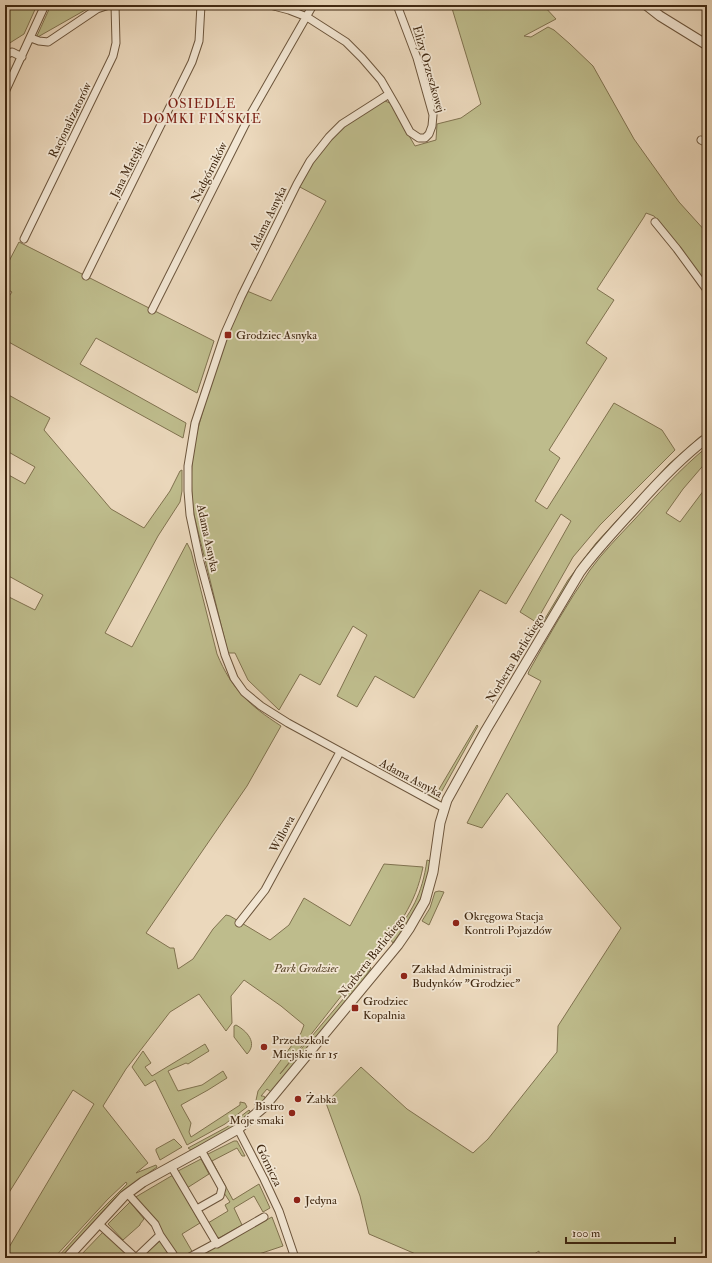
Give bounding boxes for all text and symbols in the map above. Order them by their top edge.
street label: Elizy Orzeszkowej [409,24,448,114]
street label: Racjonalizatorów [46,79,95,160]
district label: OSIEDLE DOMKI FIŃSKIE [142,96,262,127]
street label: Nadgórników [188,139,231,205]
street label: Jana Matejki [107,140,148,201]
street label: Adama Asnyka [246,183,291,253]
place label: Grodziec Asnyka [236,328,318,343]
marker: Grodziec Asnyka [223,330,233,340]
street label: Adama Asnyka [193,502,222,574]
street label: Norberta Barlickiego [483,611,548,706]
street label: Adama Asnyka [376,755,446,802]
street label: Willowa [266,812,299,856]
place label: Okręgowa Stacja Kontroli Pojazdów [464,909,553,938]
street label: Norberta Barlickiego [335,912,410,1001]
marker: Okręgowa Stacja Kontroli Pojazdów [451,918,461,928]
park label: Park Grodziec [273,961,338,976]
place label: Zakład Administracji Budynków "Grodziec" [412,962,521,991]
marker: Zakład Administracji Budynków "Grodziec" [399,971,409,981]
place label: Grodziec Kopalnia [363,994,408,1023]
marker: Grodziec Kopalnia [350,1003,360,1013]
place label: Przedszkole Miejskie nr 15 [272,1033,339,1062]
marker: Przedszkole Miejskie nr 15 [259,1042,269,1052]
place label: Żabka [306,1091,337,1107]
marker: Żabka [293,1094,303,1104]
place label: Bistro Moje smaki [229,1099,284,1128]
marker: Bistro Moje smaki [287,1108,297,1118]
street label: Górnicza [252,1142,286,1190]
place label: Jedyna [304,1193,338,1208]
marker: Jedyna [292,1195,302,1205]
scale bar [566,1219,675,1245]
text: 100 m [572,1226,601,1241]

